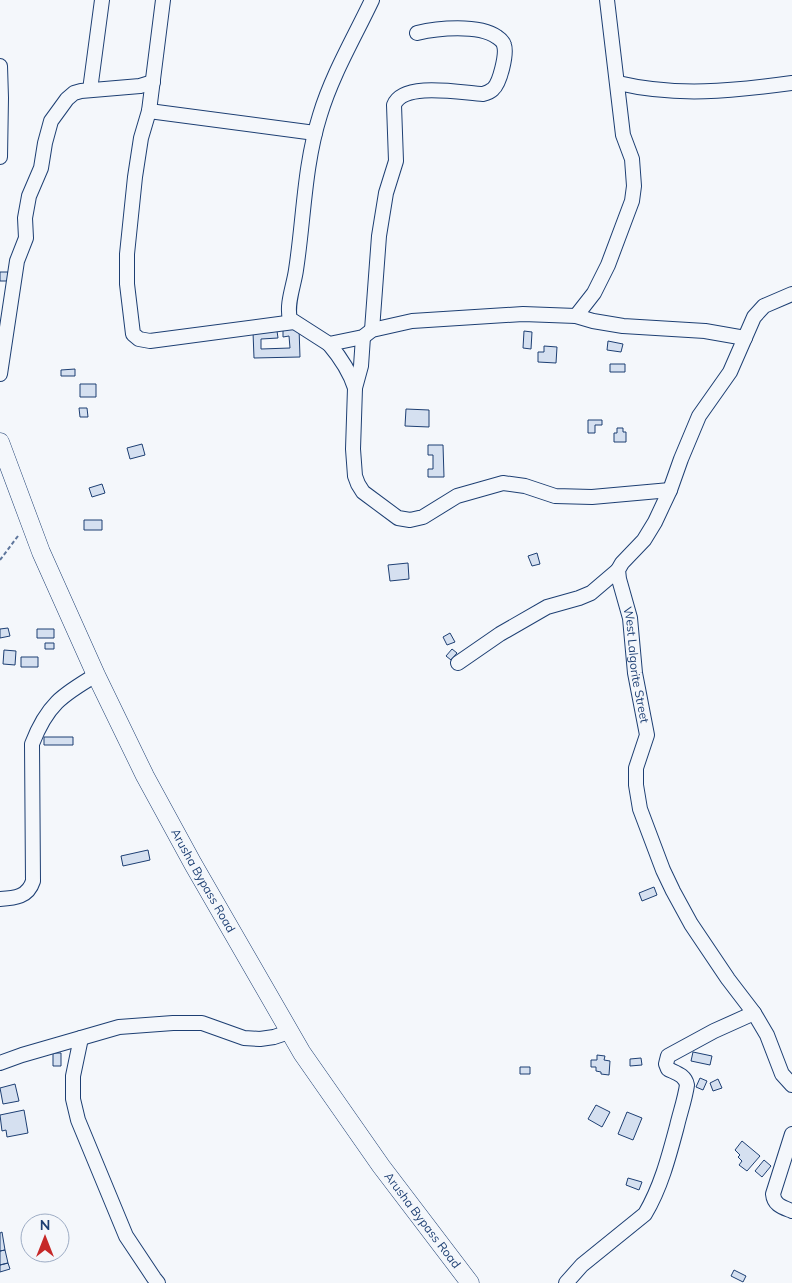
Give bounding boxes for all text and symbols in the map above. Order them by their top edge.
street label: West Lalgorite Street [620,605,653,724]
street label: Arusha Bypass Road [168,826,239,935]
street label: Arusha Bypass Road [381,1169,464,1271]
north arrow [20,1213,70,1263]
text: N [40,1216,50,1234]

